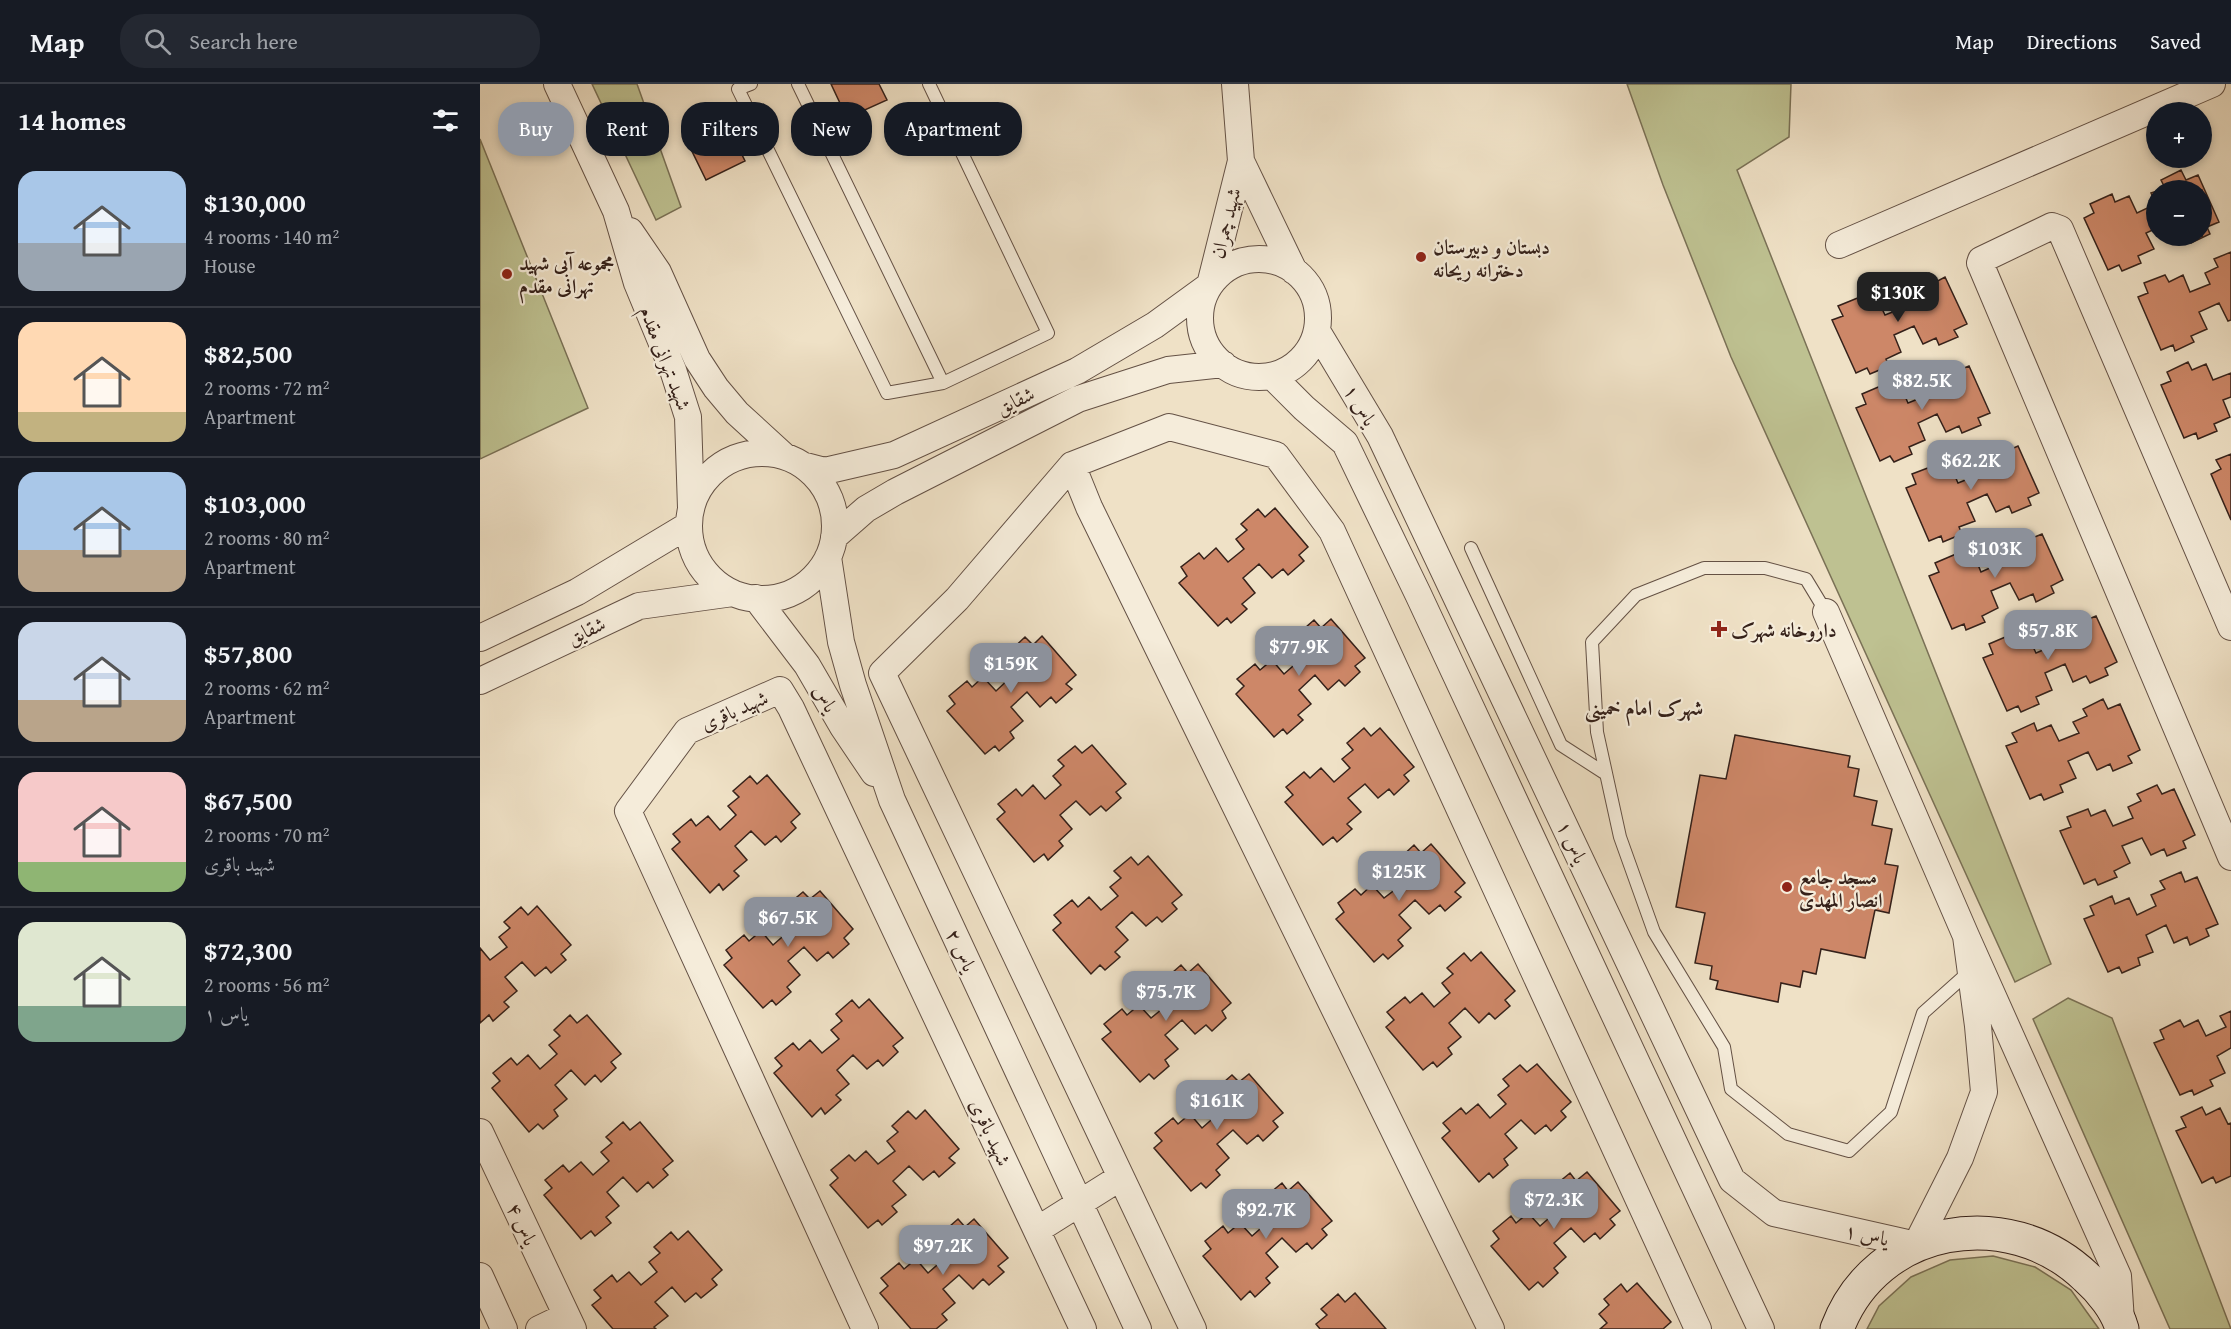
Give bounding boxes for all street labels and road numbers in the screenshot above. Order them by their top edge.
street label: شهید چمران [1202,185,1248,261]
street label: شهید تهرانی مقدم [629,302,699,416]
street label: شقایق [991,379,1039,421]
street label: یاس ۱ [1337,379,1385,432]
street label: شقایق [562,609,610,651]
street label: یاس [806,679,846,719]
street label: شهید باقری [696,682,772,738]
street label: یاس ۱ [1550,816,1596,869]
street label: یاس ۲ [939,924,985,977]
street label: شهید باقری [963,1094,1019,1170]
street label: یاس ۴ [500,1198,546,1251]
street label: یاس ۱ [1842,1215,1893,1253]

